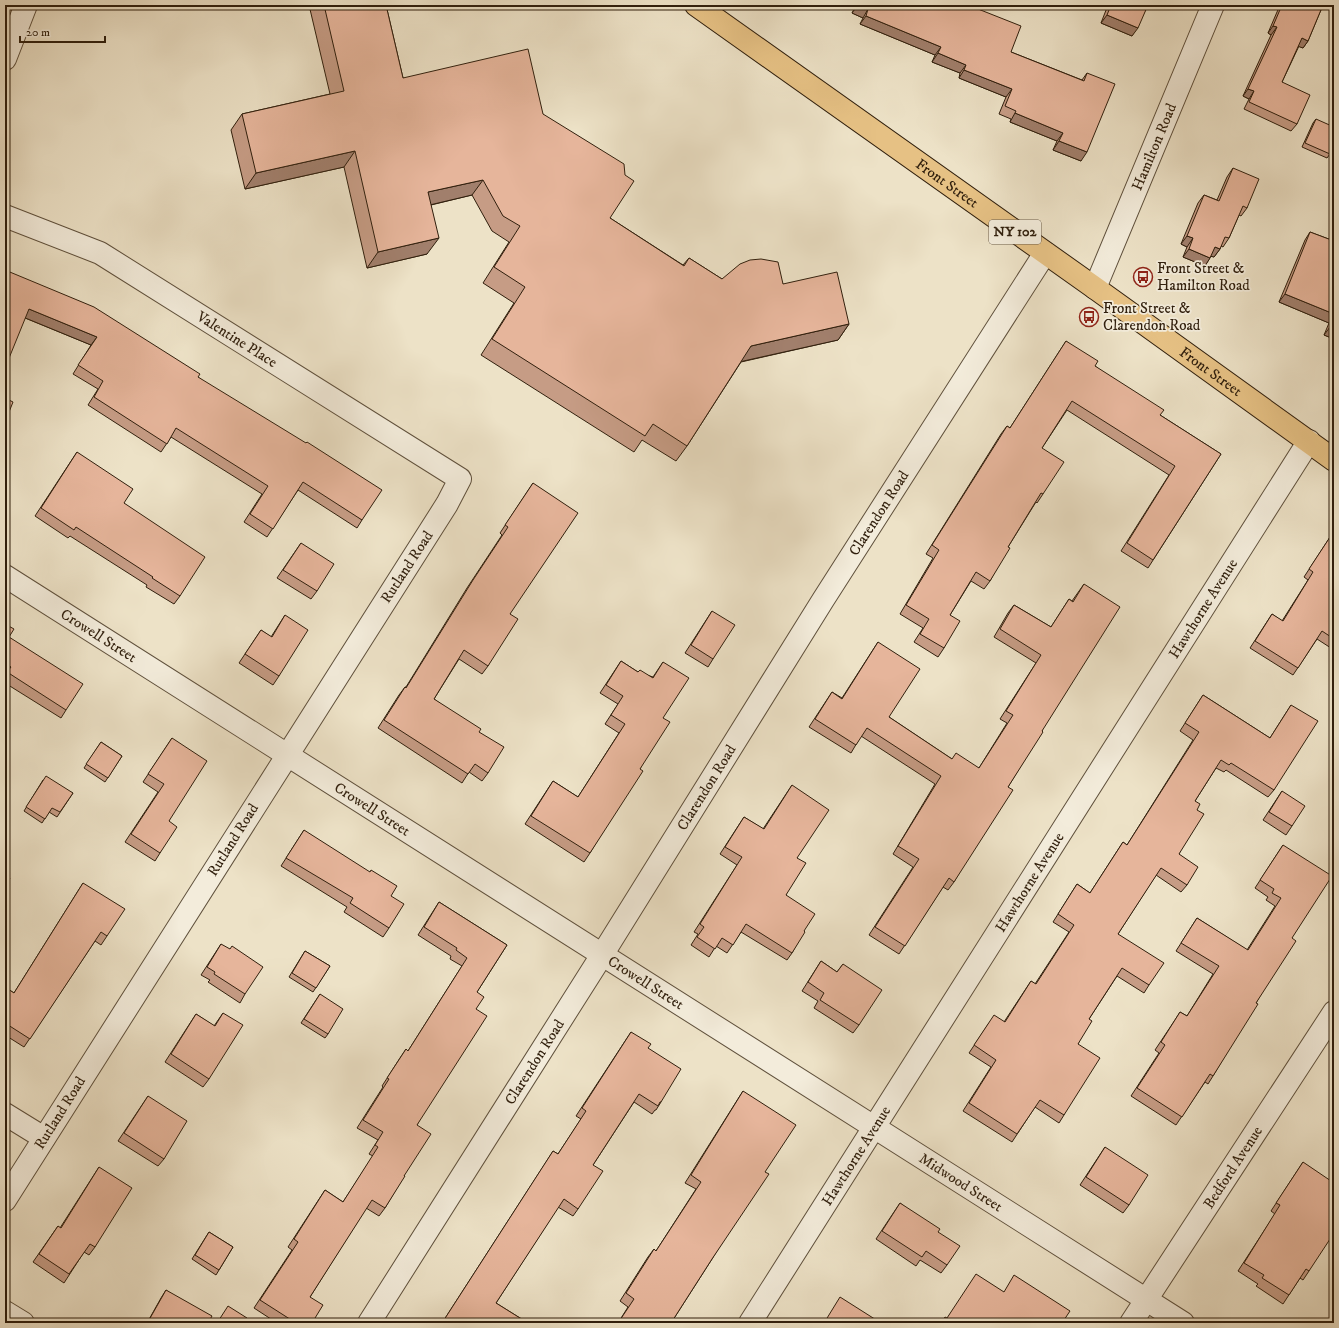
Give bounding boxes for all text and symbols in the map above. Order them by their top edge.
scale bar [20,18,105,44]
text: 20 m [26,25,50,40]
street label: Hamilton Road [1127,100,1181,193]
street label: Front Street [912,154,983,212]
road number: NY 102 [989,220,1041,244]
place label: Front Street & Hamilton Road [1157,259,1250,295]
bus stop icon: Front Street & Hamilton Road [1132,266,1154,288]
place label: Front Street & Clarendon Road [1103,299,1201,335]
street label: Valentine Place [193,306,281,372]
bus stop icon: Front Street & Clarendon Road [1078,306,1100,328]
street label: Front Street [1176,342,1246,400]
street label: Clarendon Road [844,466,913,559]
street label: Rutland Road [377,527,438,607]
street label: Hawthorne Avenue [1164,555,1242,662]
street label: Crowell Street [57,604,140,667]
street label: Clarendon Road [673,741,740,834]
street label: Crowell Street [331,778,414,840]
street label: Rutland Road [203,800,263,880]
street label: Hawthorne Avenue [991,829,1068,936]
street label: Crowell Street [604,951,688,1014]
street label: Clarendon Road [500,1015,569,1108]
street label: Rutland Road [30,1073,90,1153]
street label: Hawthorne Avenue [817,1102,895,1209]
street label: Bedford Avenue [1199,1122,1267,1212]
street label: Midwood Street [916,1149,1007,1216]

